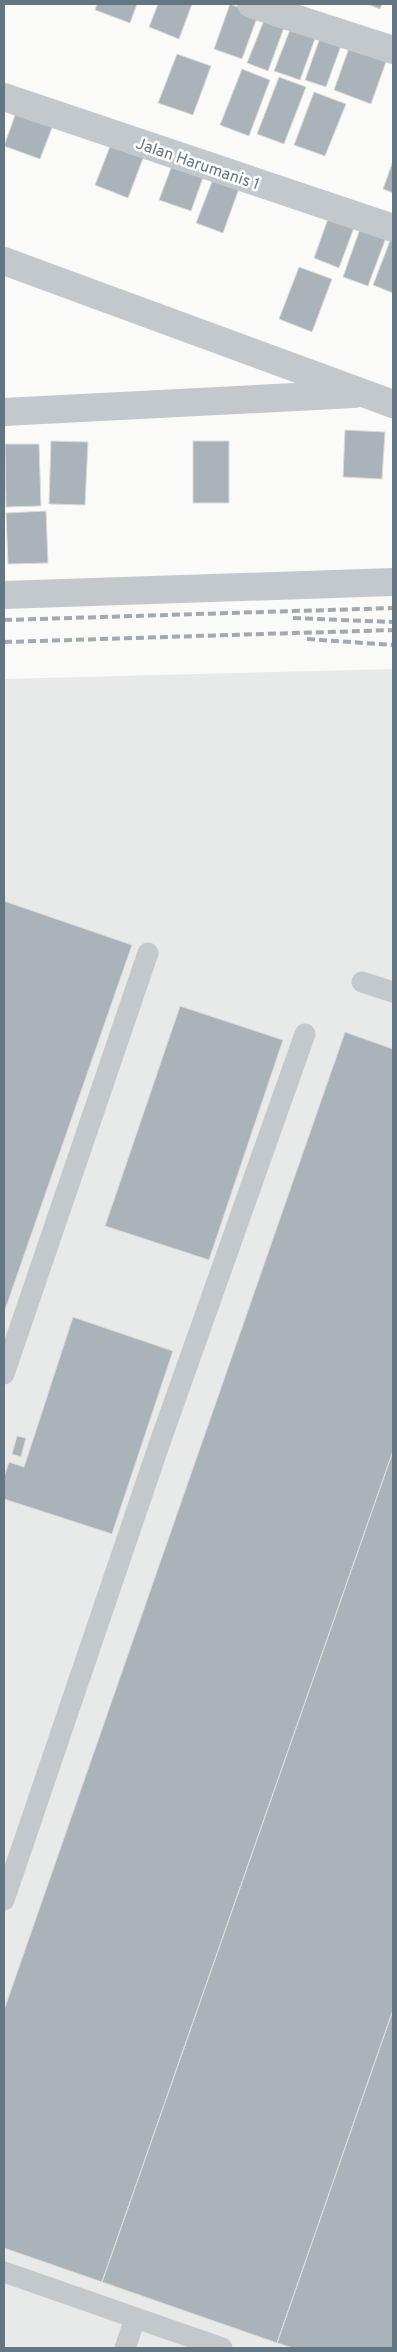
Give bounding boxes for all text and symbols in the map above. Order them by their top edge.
street label: Jalan Harumanis 1 [133,134,262,195]

